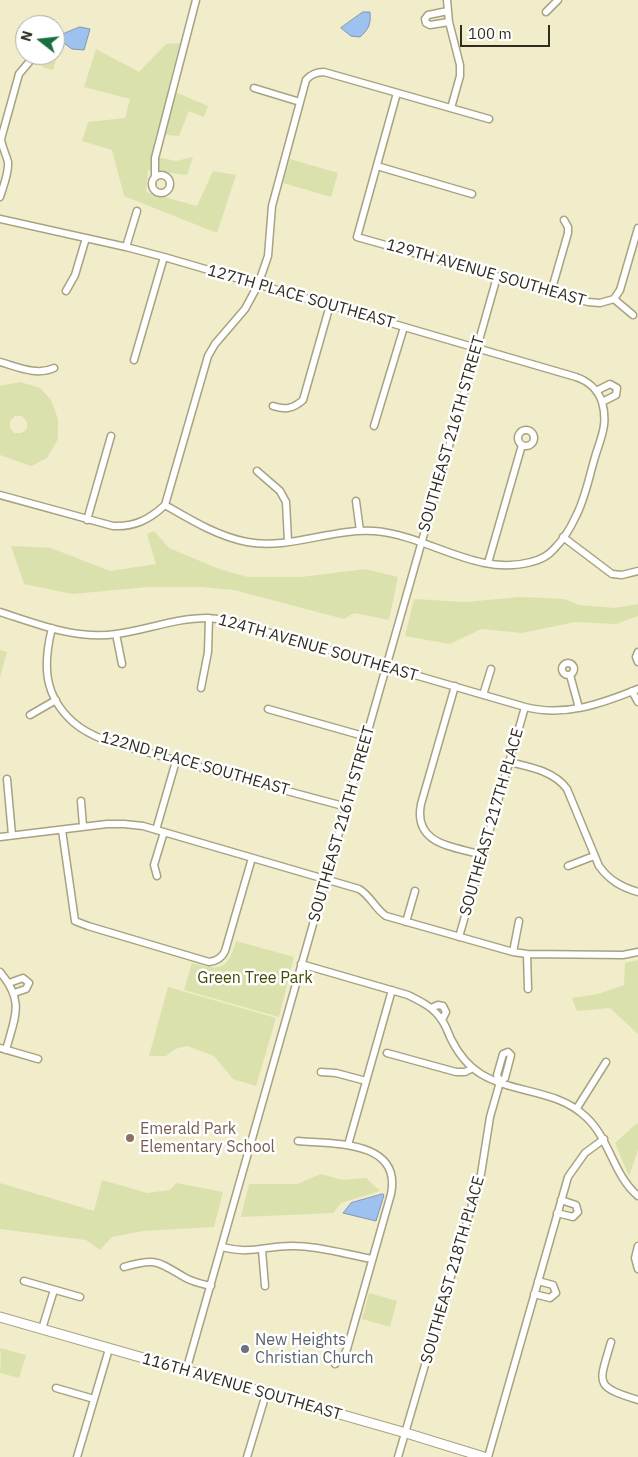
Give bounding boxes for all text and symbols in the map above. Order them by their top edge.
north arrow [15,15,65,65]
scale bar [463,15,553,47]
text: 100 m [468,24,512,43]
text: N [16,29,37,44]
street label: 129TH AVENUE SOUTHEAST [384,235,588,311]
street label: 127TH PLACE SOUTHEAST [205,261,397,333]
street label: SOUTHEAST 216TH STREET [415,334,489,534]
street label: 124TH AVENUE SOUTHEAST [216,610,420,686]
street label: SOUTHEAST 216TH STREET [305,724,379,924]
street label: SOUTHEAST 217TH PLACE [456,726,528,918]
street label: 122ND PLACE SOUTHEAST [98,728,292,800]
park label: Green Tree Park [197,968,313,988]
place label: Emerald Park Elementary School [140,1119,275,1157]
marker: Emerald Park Elementary School [124,1132,136,1144]
street label: SOUTHEAST 218TH PLACE [417,1174,489,1366]
place label: New Heights Christian Church [255,1330,374,1368]
marker: New Heights Christian Church [239,1343,251,1355]
street label: 116TH AVENUE SOUTHEAST [140,1349,344,1425]

